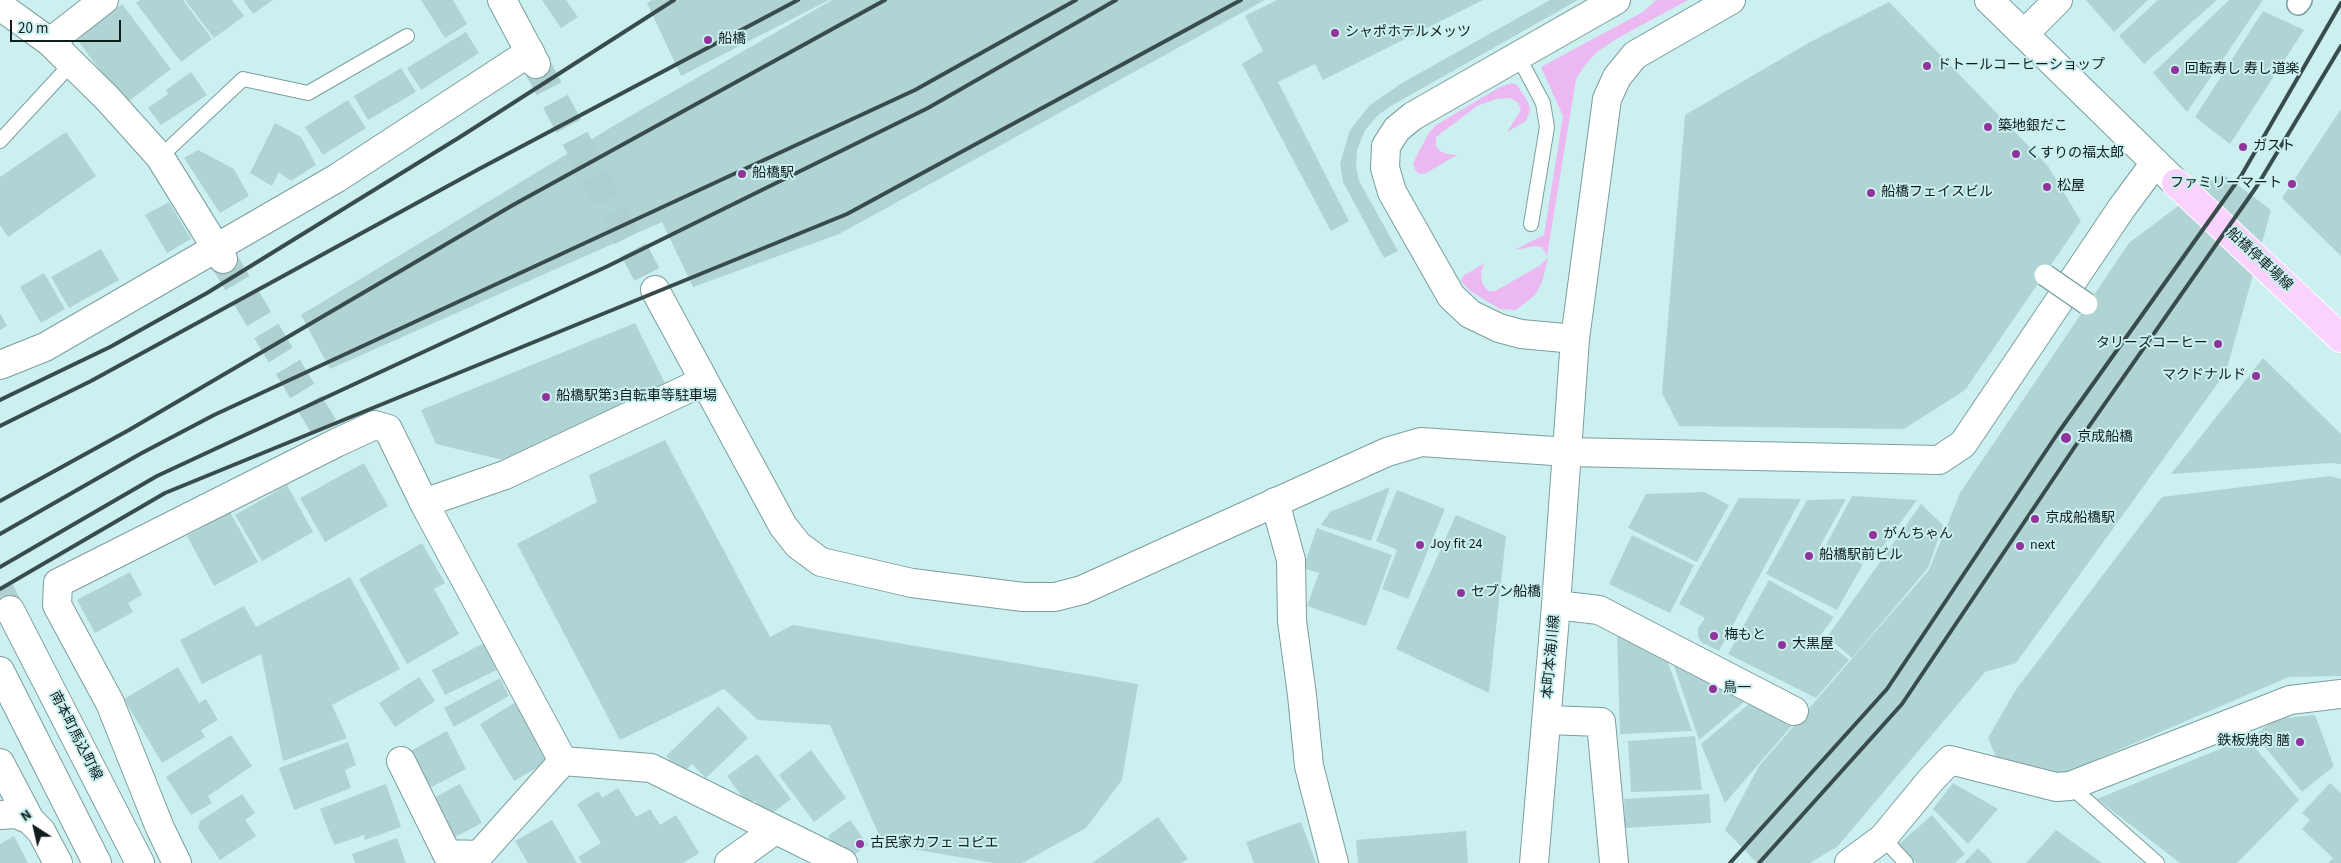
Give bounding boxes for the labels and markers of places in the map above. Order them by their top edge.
place label: シャポホテルメッツ [1345,25,1471,41]
marker: シャポホテルメッツ [1329,27,1341,39]
place label: 船橋 [718,32,746,48]
marker: 船橋 [702,34,714,46]
place label: ドトールコーヒーショップ [1937,58,2105,74]
marker: ドトールコーヒーショップ [1921,60,1933,72]
place label: 回転寿し 寿し道楽 [2185,62,2300,78]
marker: 回転寿し 寿し道楽 [2169,64,2181,76]
place label: 築地銀だこ [1998,119,2068,135]
marker: 築地銀だこ [1982,121,1994,133]
place label: ガスト [2253,139,2295,155]
marker: ガスト [2237,141,2249,153]
place label: くすりの福太郎 [2026,146,2124,162]
marker: くすりの福太郎 [2010,148,2022,160]
place label: 船橋駅 [752,166,794,182]
marker: 船橋駅 [736,168,748,180]
place label: ファミリーマート [2170,176,2282,192]
marker: ファミリーマート [2286,178,2298,190]
place label: 松屋 [2057,179,2085,195]
marker: 松屋 [2041,181,2053,193]
place label: 船橋フェイスビル [1881,185,1993,201]
marker: 船橋フェイスビル [1865,187,1877,199]
place label: タリーズコーヒー [2096,336,2208,352]
marker: タリーズコーヒー [2212,338,2224,350]
place label: マクドナルド [2162,368,2246,384]
marker: マクドナルド [2250,370,2262,382]
place label: 船橋駅第3自転車等駐車場 [556,389,717,405]
marker: 船橋駅第3自転車等駐車場 [540,391,552,403]
place label: 京成船橋 [2077,430,2133,446]
marker: 京成船橋 [2059,431,2073,445]
place label: 京成船橋駅 [2045,511,2115,527]
marker: 京成船橋駅 [2029,513,2041,525]
place label: がんちゃん [1883,527,1953,543]
marker: がんちゃん [1867,529,1879,541]
place label: Joy fit 24 [1430,537,1483,553]
place label: next [2030,538,2055,554]
marker: Joy fit 24 [1414,539,1426,551]
marker: next [2014,540,2026,552]
place label: 船橋駅前ビル [1819,548,1903,564]
marker: 船橋駅前ビル [1803,550,1815,562]
place label: セブン船橋 [1471,585,1541,601]
marker: セブン船橋 [1455,587,1467,599]
place label: 梅もと [1724,628,1766,644]
marker: 梅もと [1708,630,1720,642]
place label: 大黒屋 [1792,637,1834,653]
marker: 大黒屋 [1776,639,1788,651]
place label: 鳥一 [1723,681,1751,697]
marker: 鳥一 [1707,683,1719,695]
place label: 鉄板焼肉 膳 [2217,734,2290,750]
marker: 鉄板焼肉 膳 [2294,736,2306,748]
place label: 古民家カフェ コピエ [870,836,999,852]
marker: 古民家カフェ コピエ [854,838,866,850]

